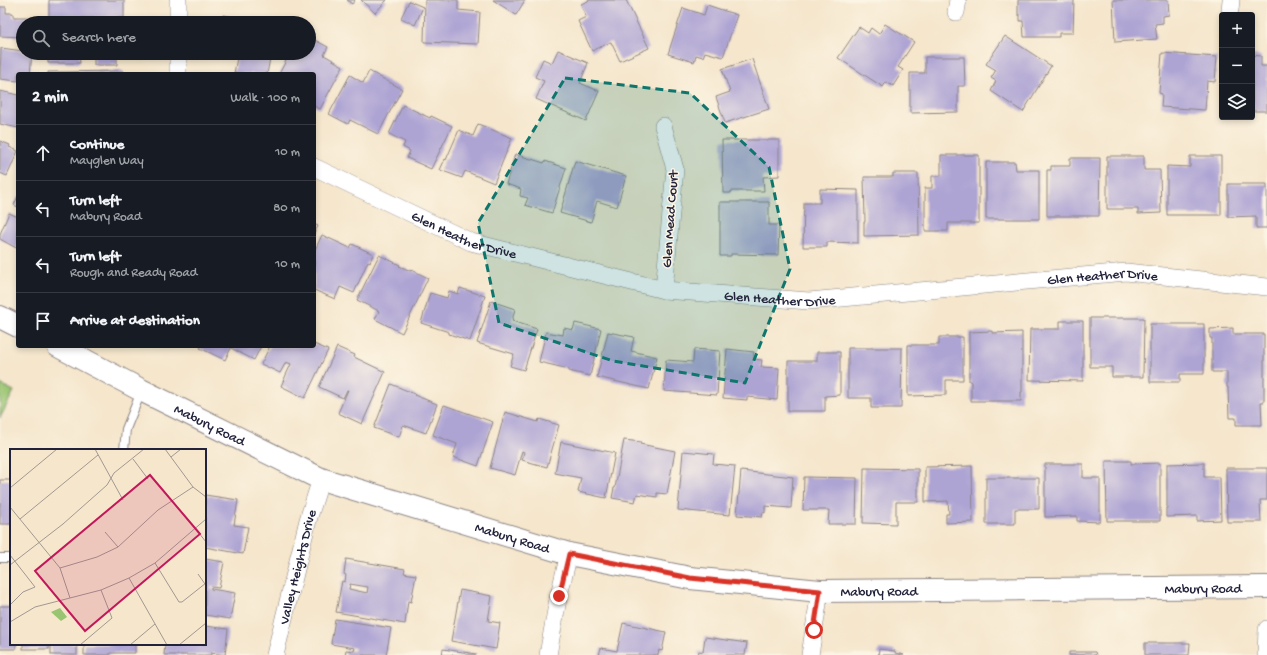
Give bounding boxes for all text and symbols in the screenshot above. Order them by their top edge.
map controls [1219,12,1255,120]
button: + [1219,12,1255,48]
search box [16,16,316,60]
icon: search [30,27,52,49]
text: Search here [62,29,136,47]
button: − [1219,48,1255,84]
button: layers [1219,84,1255,120]
text: 2 min [32,88,68,108]
text: Walk · 100 m [231,91,300,106]
text: Continue [70,136,124,154]
icon: ahead [32,142,54,164]
text: 10 m [275,145,300,160]
text: Mayglen Way [70,154,144,169]
street label: Glen Mead Court [660,169,683,268]
text: Turn left [70,192,121,210]
icon: left [32,198,54,220]
text: 80 m [273,201,300,216]
street label: Glen Heather Drive [408,209,519,264]
text: Mabury Road [70,210,142,225]
text: Turn left [70,248,121,266]
icon: left [32,254,54,276]
text: 10 m [275,257,300,272]
text: Rough and Ready Road [70,266,197,281]
street label: Glen Heather Drive [1046,266,1159,290]
street label: Glen Heather Drive [723,289,837,312]
icon: arrive [32,310,54,332]
text: Arrive at destination [70,312,200,330]
street label: Mabury Road [171,402,249,452]
inset map [10,449,206,645]
street label: Valley Heights Drive [277,507,322,627]
street label: Mabury Road [473,520,553,559]
street label: Mabury Road [1164,581,1244,599]
street label: Mabury Road [840,584,920,602]
route end [550,587,568,605]
route start [805,621,823,639]

